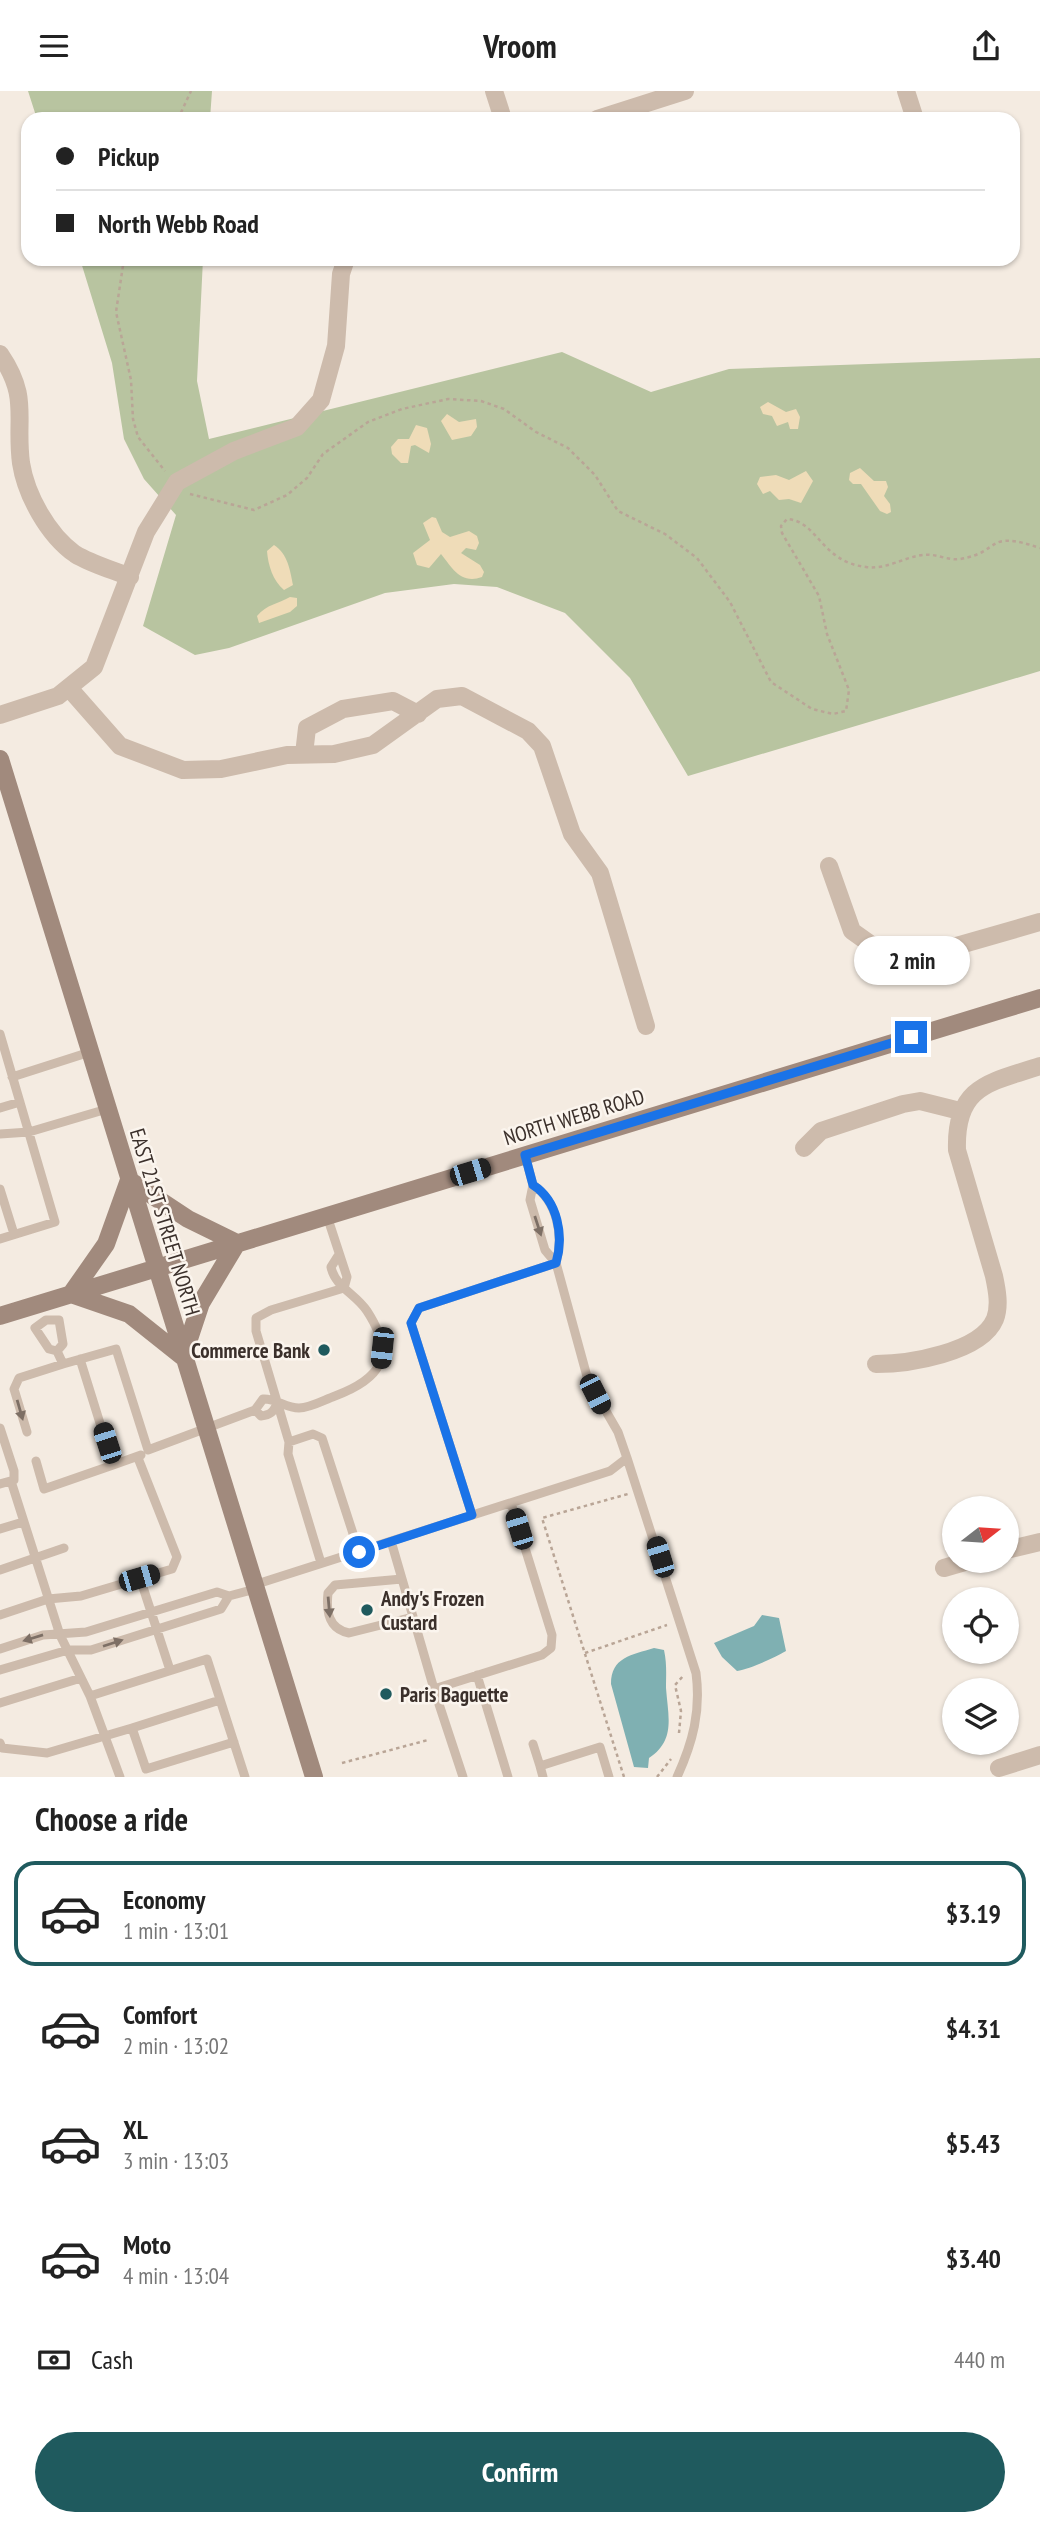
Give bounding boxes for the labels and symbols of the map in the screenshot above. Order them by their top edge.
callout: 2 min [853,935,969,985]
route end [895,1021,927,1053]
street label: NORTH WEBB ROAD [500,1083,648,1151]
street label: EAST 21ST STREET NORTH [124,1125,206,1319]
car [447,1156,494,1188]
one-way arrow [533,1215,544,1236]
car [370,1326,395,1370]
place label: Commerce Bank [191,1337,310,1364]
marker: Commerce Bank [316,1342,332,1358]
car [577,1371,614,1417]
one-way arrow [16,1400,26,1421]
car [91,1420,124,1466]
north arrow [942,1496,1018,1573]
car [503,1506,536,1552]
car [644,1534,677,1580]
route start [343,1536,375,1568]
car [116,1562,163,1594]
place label: Andy's Frozen Custard [380,1585,484,1636]
one-way arrow [324,1596,335,1618]
marker: Andy's Frozen Custard [359,1602,375,1618]
one-way arrow [22,1634,43,1644]
one-way arrow [103,1637,124,1648]
place label: Paris Baguette [400,1681,508,1708]
marker: Paris Baguette [378,1686,394,1702]

